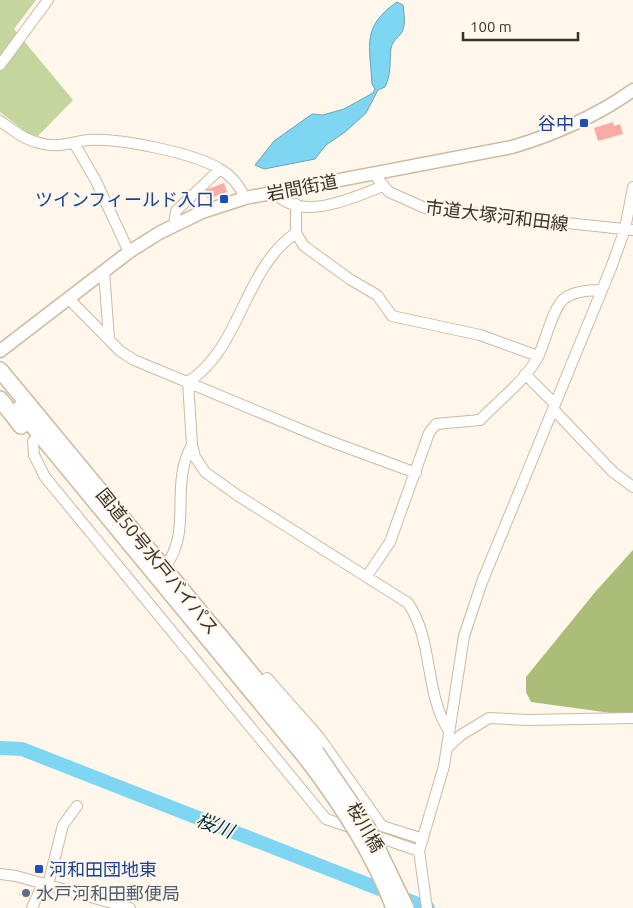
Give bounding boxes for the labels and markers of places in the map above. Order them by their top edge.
place label: 谷中 [538,113,574,133]
marker: 谷中 [578,117,590,129]
place label: ツインフィールド入口 [35,189,214,209]
marker: ツインフィールド入口 [218,193,230,205]
place label: 河和田団地東 [49,859,157,879]
marker: 河和田団地東 [33,863,45,875]
place label: 水戸河和田郵便局 [36,883,180,903]
marker: 水戸河和田郵便局 [20,887,32,899]

